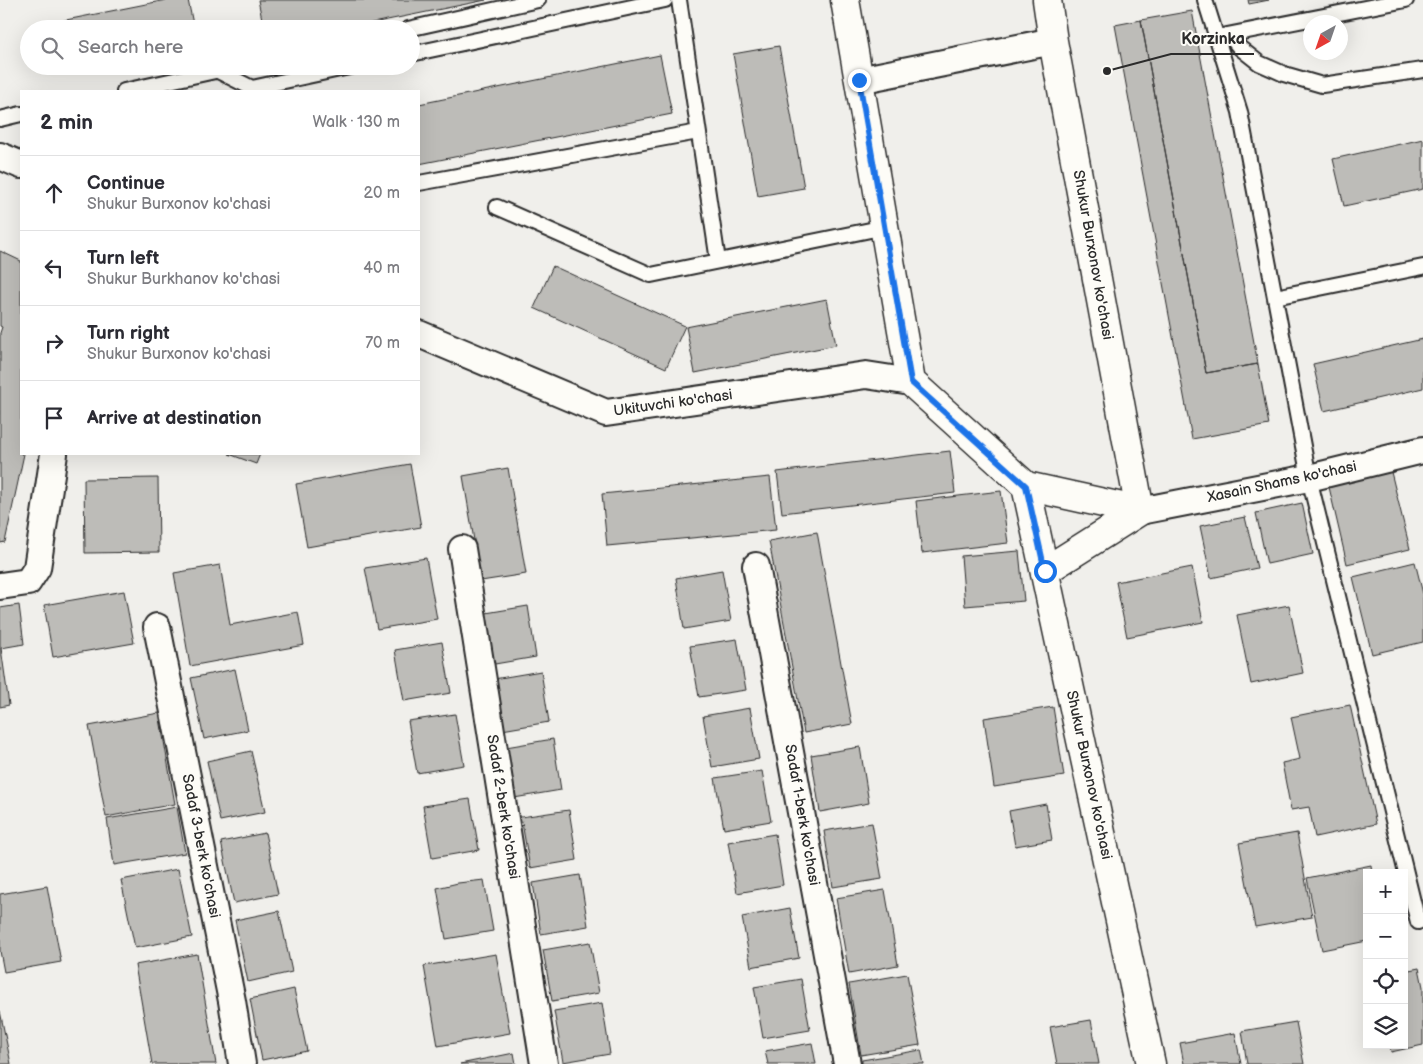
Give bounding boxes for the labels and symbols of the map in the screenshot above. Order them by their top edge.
north arrow [1303,15,1348,60]
callout: Korzinka [1171,23,1254,54]
text: Korzinka [1181,30,1245,49]
route end [848,69,871,92]
street label: Shukur Burxonov ko'chasi [1069,169,1117,341]
street label: Ukituvchi ko'chasi [612,385,734,421]
street label: Xasain Shams ko'chasi [1204,457,1359,507]
route start [1034,560,1057,583]
street label: Shukur Burxonov ko'chasi [1062,689,1116,861]
street label: Sadaf 2-berk ko'chasi [482,733,524,881]
street label: Sadaf 1-berk ko'chasi [780,743,824,887]
street label: Sadaf 3-berk ko'chasi [178,772,224,920]

